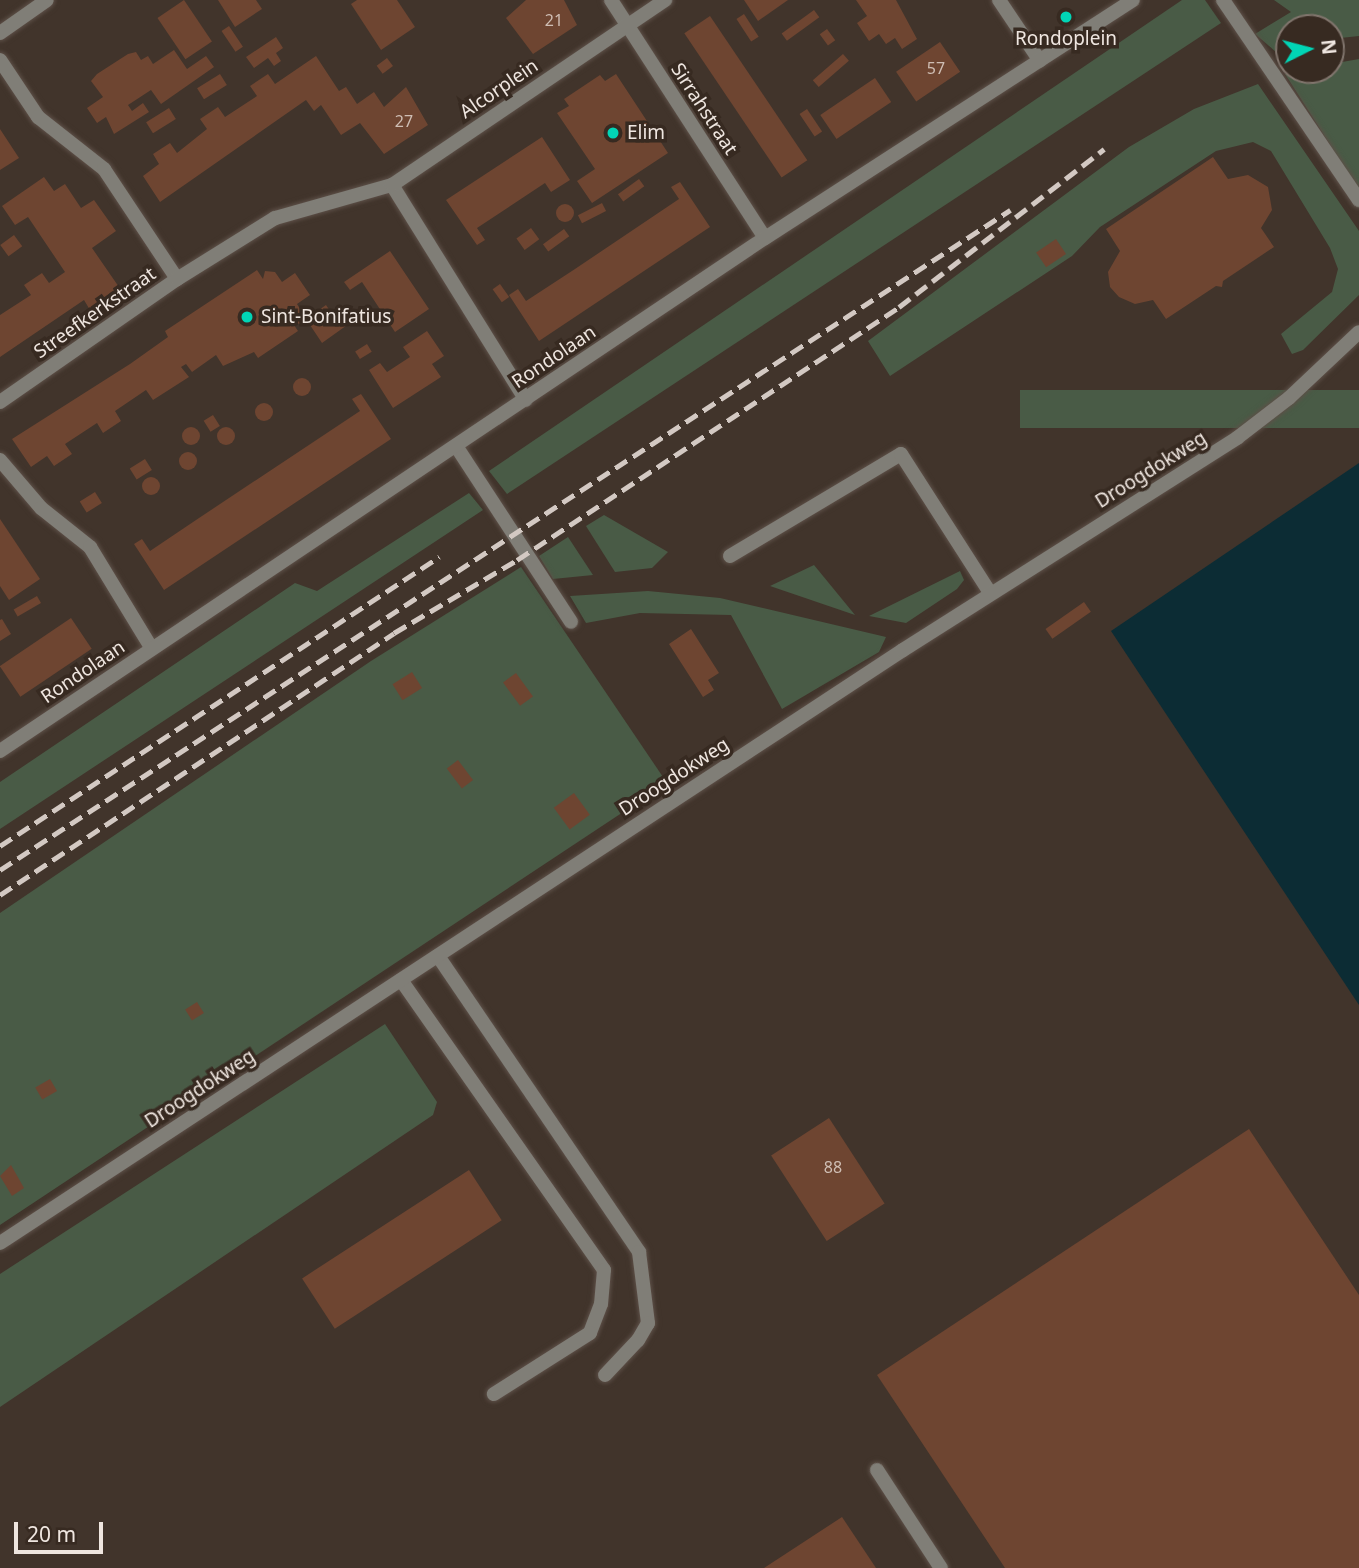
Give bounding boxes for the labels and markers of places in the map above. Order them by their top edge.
marker: Rondoplein [1058,9,1074,25]
place label: Rondoplein [1015,28,1117,50]
place label: Elim [627,122,665,144]
marker: Elim [605,125,621,141]
place label: Sint-Bonifatius [261,306,391,328]
marker: Sint-Bonifatius [239,309,255,325]

